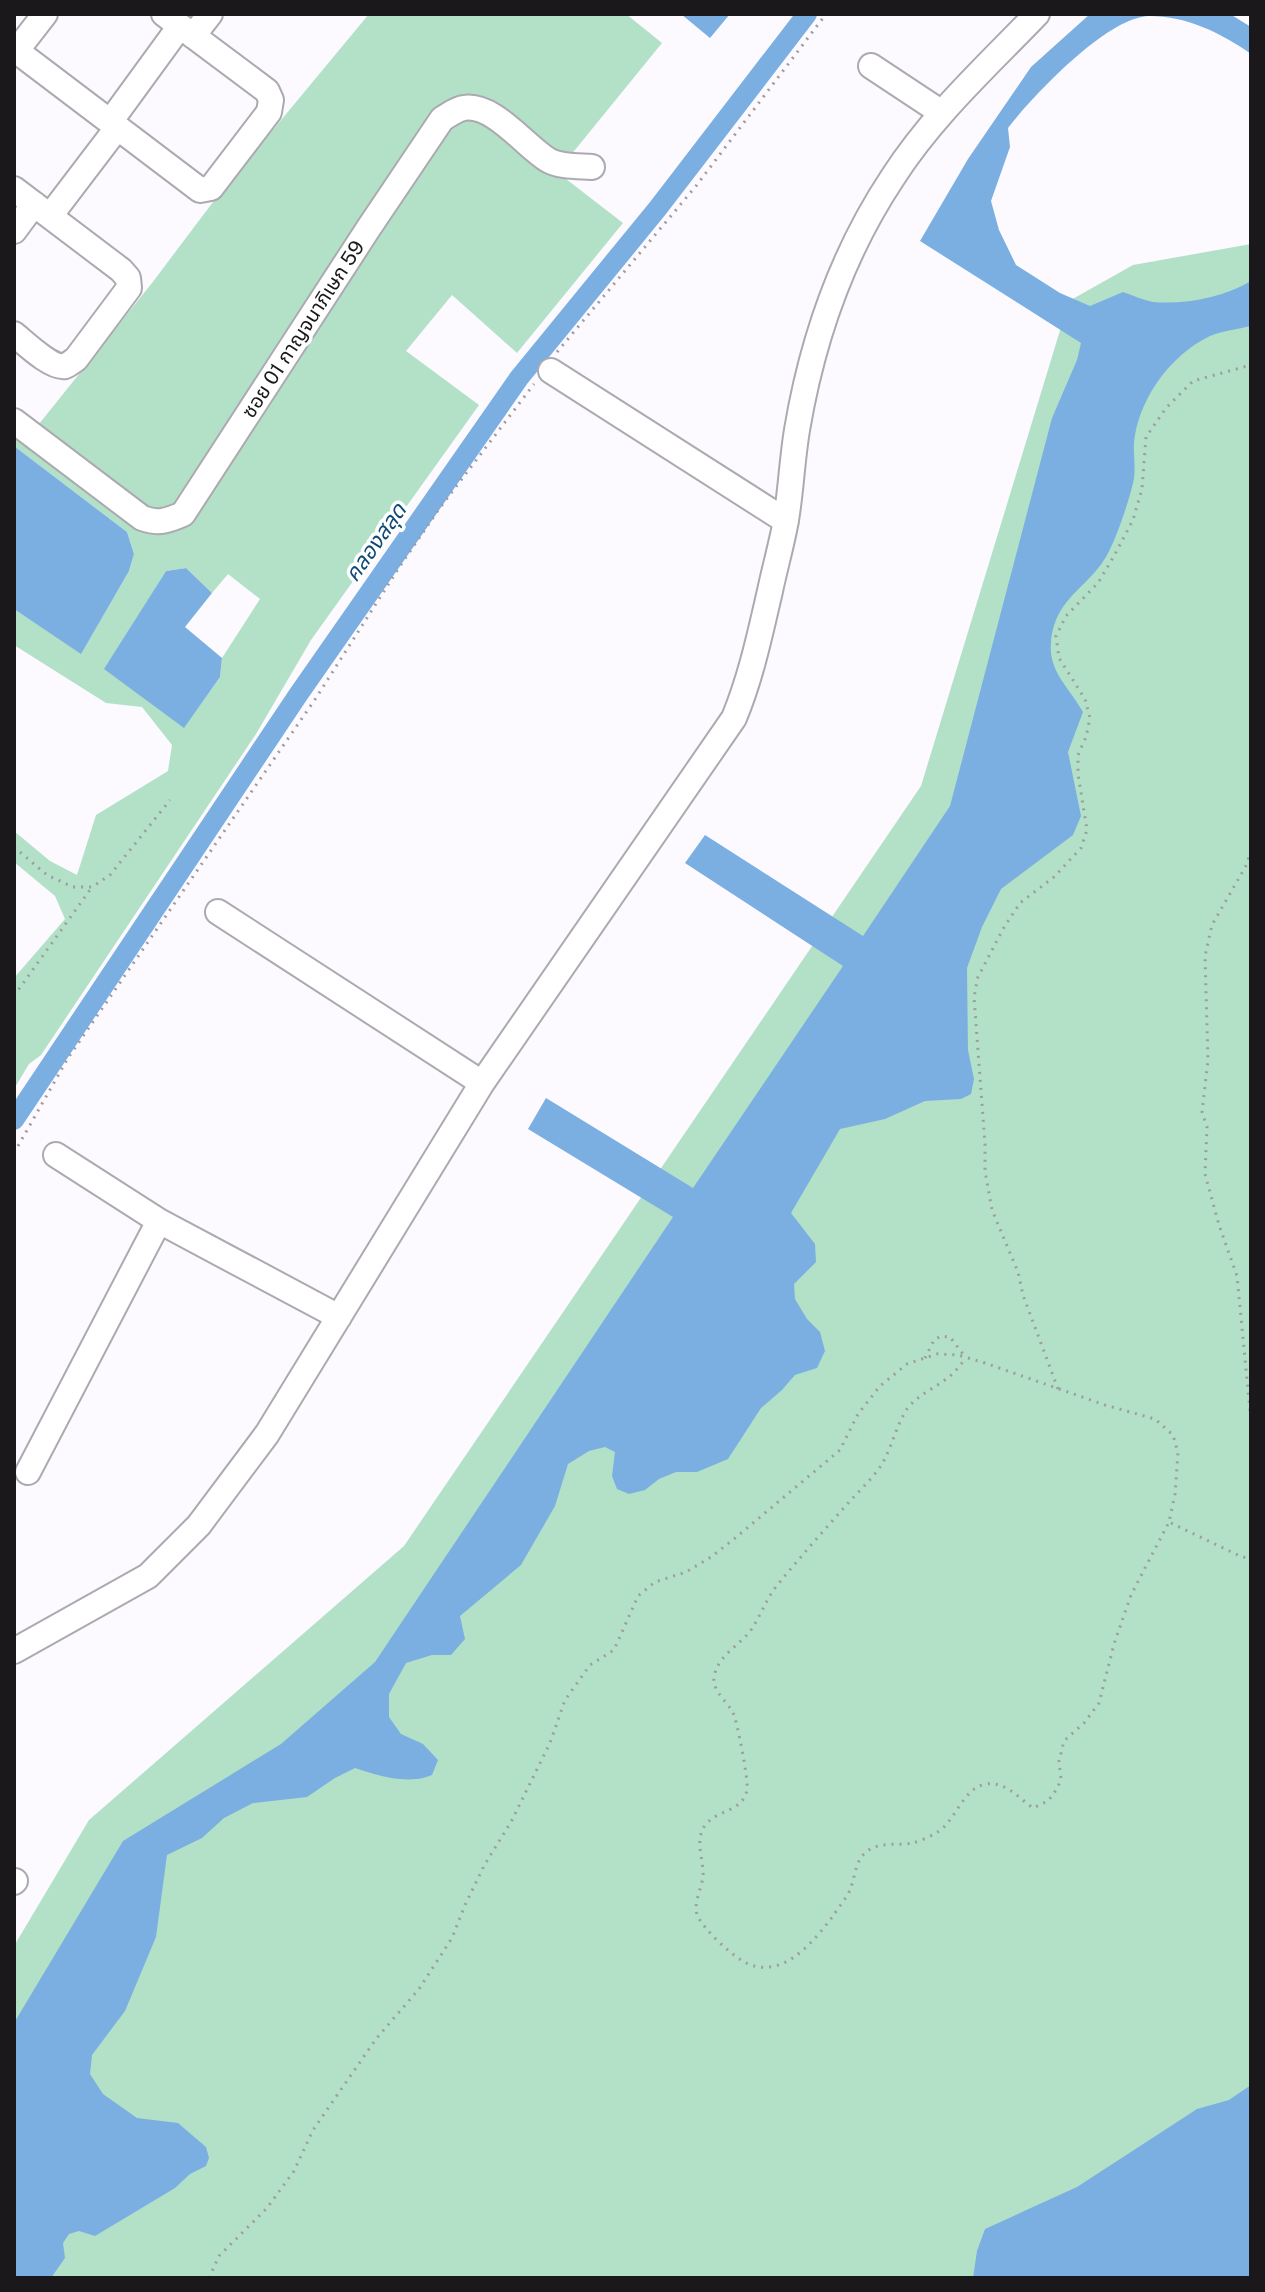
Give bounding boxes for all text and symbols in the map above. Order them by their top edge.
street label: ซอย 01 กาญจนาภิเษก 59 [237,236,369,422]
water label: คลองสลุด [339,497,413,587]

